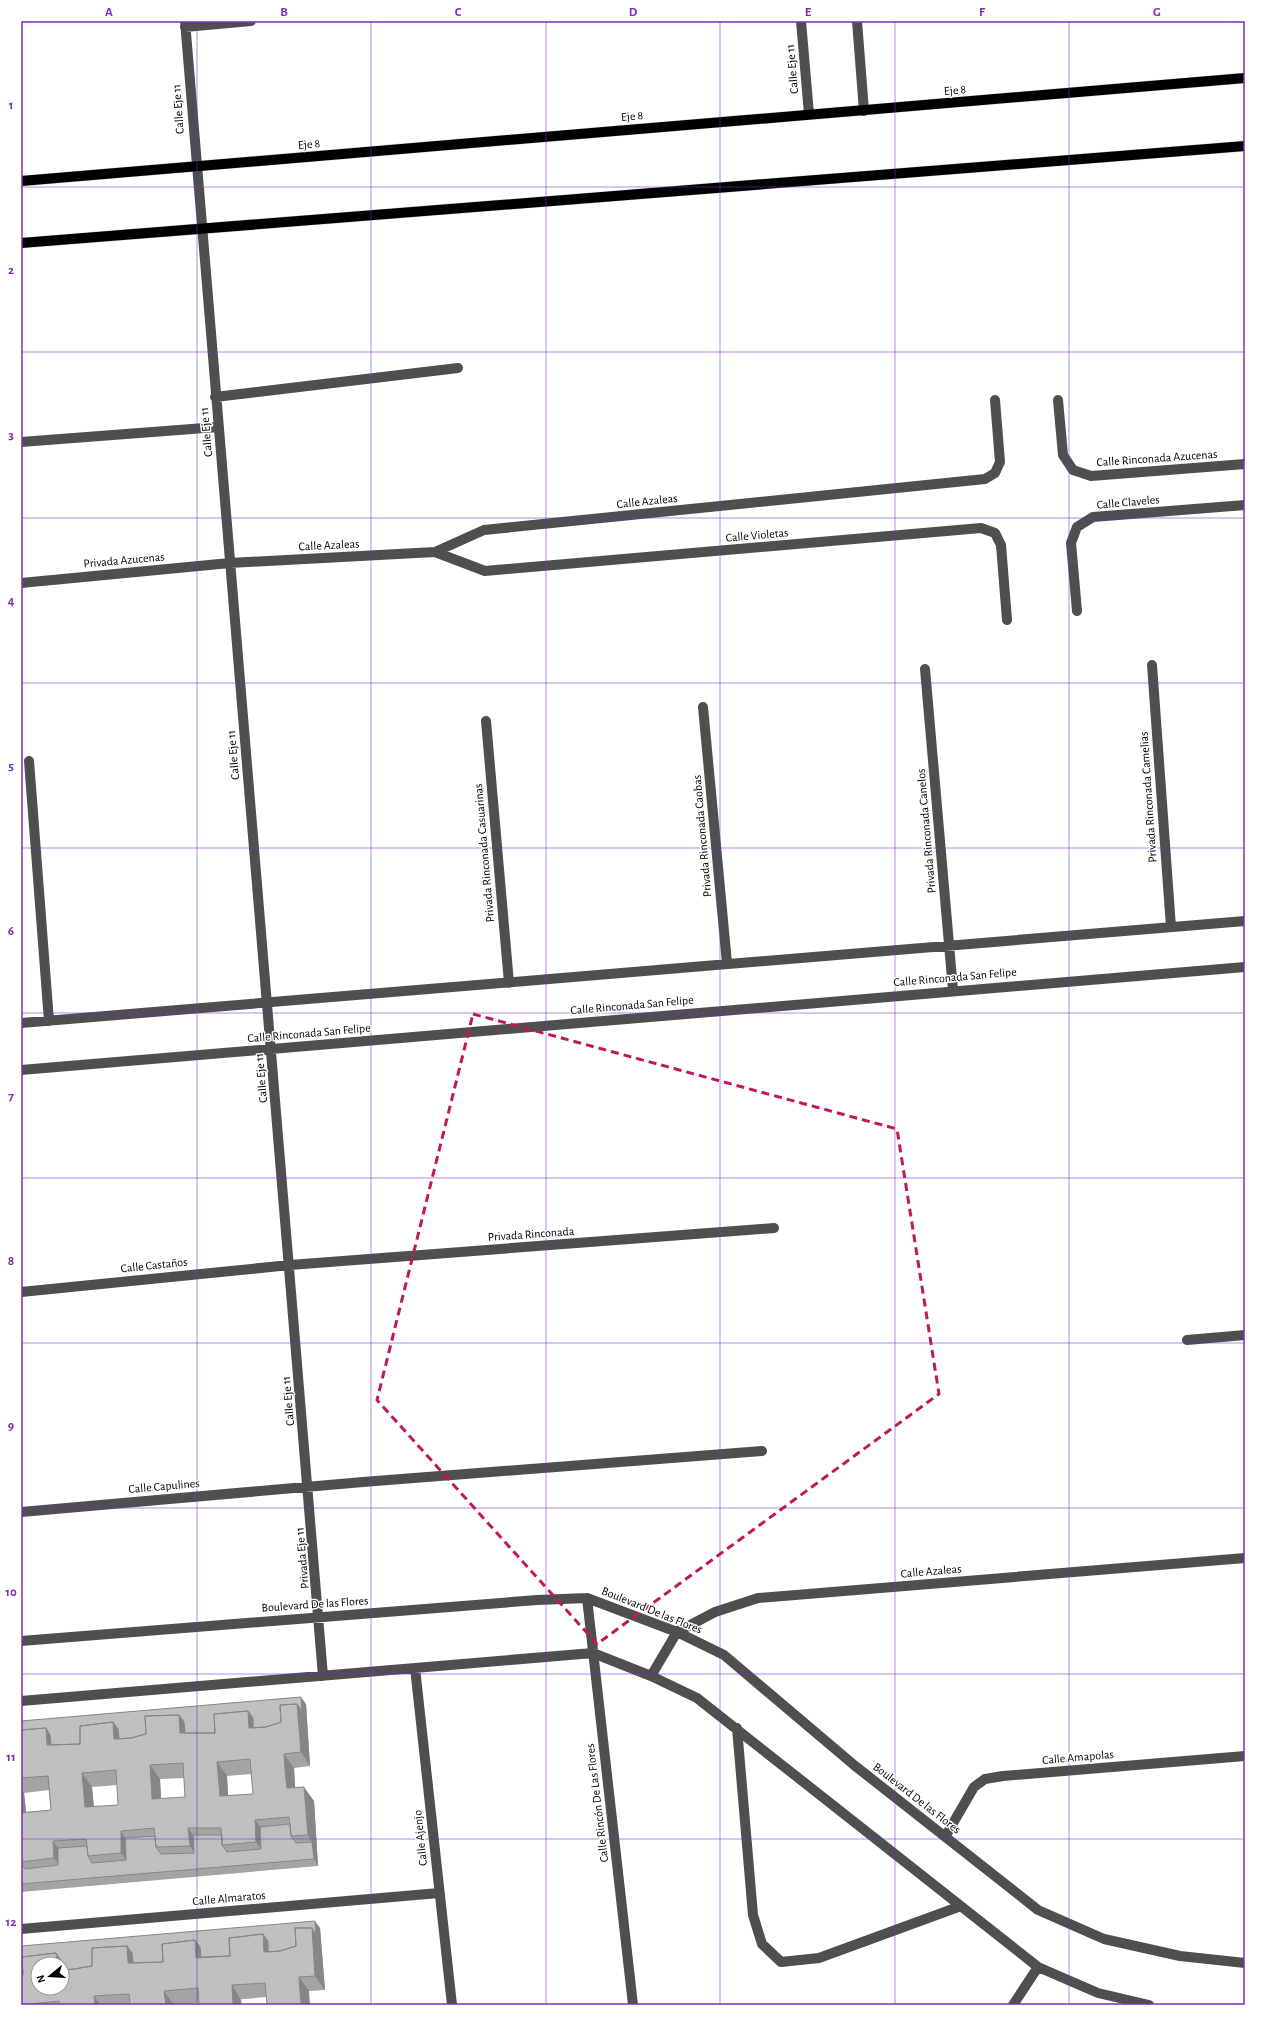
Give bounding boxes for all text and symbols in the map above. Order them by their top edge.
text: A [105,6,113,19]
text: B [280,6,288,19]
text: C [455,6,462,19]
text: D [629,6,638,19]
text: E [805,6,812,19]
text: F [979,6,986,19]
text: G [1153,6,1161,19]
street label: Calle Eje 11 [784,44,801,94]
street label: Eje 8 [943,83,967,98]
street label: Calle Eje 11 [170,84,187,134]
text: 1 [9,99,13,112]
street label: Eje 8 [620,109,644,124]
street label: Eje 8 [297,137,321,152]
text: 2 [8,264,14,277]
street label: Calle Eje 11 [198,407,215,457]
text: 3 [8,429,14,442]
street label: Calle Rinconada Azucenas [1096,448,1218,468]
street label: Calle Azaleas [616,492,678,510]
street label: Calle Claveles [1096,493,1160,511]
street label: Calle Violetas [725,526,789,544]
street label: Calle Azaleas [298,537,360,553]
street label: Privada Azucenas [83,550,165,570]
text: 4 [8,595,15,608]
street label: Calle Eje 11 [225,730,242,780]
street label: Privada Rinconada Camelias [1137,731,1159,863]
text: 5 [8,760,14,773]
street label: Privada Rinconada Canelos [915,768,937,894]
street label: Privada Rinconada Caobas [691,774,713,898]
street label: Privada Rinconada Casuarinas [472,783,496,923]
text: 6 [8,925,14,938]
street label: Calle Rinconada San Felipe [893,966,1017,988]
street label: Calle Rinconada San Felipe [570,994,694,1016]
street label: Calle Rinconada San Felipe [247,1022,371,1044]
street label: Calle Eje 11 [253,1053,270,1103]
text: 7 [8,1090,14,1103]
street label: Privada Rinconada [487,1225,575,1243]
text: 8 [8,1255,14,1268]
street label: Calle Castaños [120,1256,188,1274]
street label: Calle Eje 11 [280,1376,297,1426]
text: 9 [8,1420,14,1433]
street label: Calle Capulines [128,1477,200,1495]
street label: Privada Eje 11 [293,1527,312,1589]
street label: Calle Azaleas [900,1562,962,1580]
street label: Boulevard De las Flores [600,1584,704,1636]
text: 10 [5,1586,17,1599]
street label: Boulevard De las Flores [261,1594,369,1614]
street label: Calle Rincón De Las Flores [584,1743,610,1863]
street label: Calle Amapolas [1042,1748,1114,1766]
text: 11 [6,1751,16,1764]
street label: Boulevard De las Flores [871,1760,963,1836]
street label: Calle Ajenjo [411,1809,430,1867]
street label: Calle Almaratos [192,1889,266,1907]
text: 12 [6,1916,16,1929]
north arrow [30,1956,70,1996]
text: N [35,1974,47,1984]

